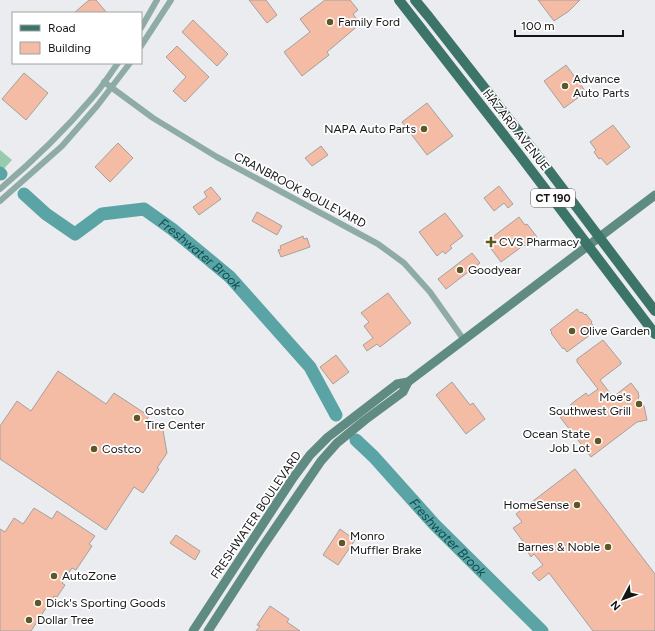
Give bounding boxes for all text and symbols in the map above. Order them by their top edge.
legend [12,12,142,64]
scale bar [515,12,623,38]
place label: Family Ford [338,15,400,29]
marker: Family Ford [325,17,335,27]
text: 100 m [521,19,555,33]
text: Road [48,21,76,35]
text: Building [48,41,91,55]
place label: Advance Auto Parts [573,72,630,100]
marker: Advance Auto Parts [560,81,570,91]
street label: HAZARD AVENUE [480,86,552,174]
place label: NAPA Auto Parts [324,122,416,136]
marker: NAPA Auto Parts [419,124,429,134]
street label: CRANBROOK BOULEVARD [232,149,368,231]
road number: CT 190 [531,189,575,207]
water label: Freshwater Brook [156,215,245,293]
place label: CVS Pharmacy [499,235,580,249]
marker: CVS Pharmacy [486,237,496,247]
place label: Goodyear [468,263,521,277]
marker: Goodyear [455,265,465,275]
place label: Olive Garden [580,324,650,338]
marker: Olive Garden [567,326,577,336]
place label: Moe's Southwest Grill [549,390,631,418]
marker: Moe's Southwest Grill [634,399,644,409]
place label: Costco Tire Center [145,404,205,432]
marker: Costco Tire Center [132,413,142,423]
place label: Ocean State Job Lot [523,427,590,455]
marker: Ocean State Job Lot [593,436,603,446]
place label: Costco [102,442,141,456]
marker: Costco [89,444,99,454]
street label: FRESHWATER BOULEVARD [208,449,304,581]
water label: Freshwater Brook [407,495,490,580]
place label: HomeSense [504,498,569,512]
marker: HomeSense [572,500,582,510]
place label: Monro Muffler Brake [350,529,422,557]
marker: Monro Muffler Brake [337,538,347,548]
place label: Barnes & Noble [518,540,600,554]
marker: Barnes & Noble [603,542,613,552]
place label: AutoZone [62,569,117,583]
marker: AutoZone [49,571,59,581]
north arrow [603,579,643,619]
place label: Dick's Sporting Goods [46,596,166,610]
marker: Dick's Sporting Goods [33,598,43,608]
text: N [608,598,624,613]
place label: Dollar Tree [37,613,94,627]
marker: Dollar Tree [24,615,34,625]

